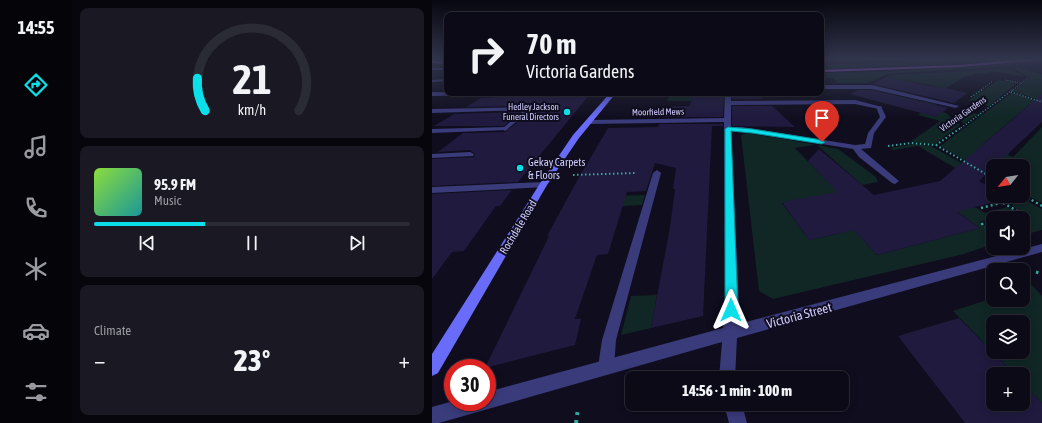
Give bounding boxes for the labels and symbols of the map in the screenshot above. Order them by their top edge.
street label: Victoria Gardens [938,94,988,134]
pin [805,101,839,142]
place label: Hedley Jackson Funeral Directors [503,102,559,122]
marker: Hedley Jackson Funeral Directors [562,107,572,117]
street label: Moorfield Mews [632,107,684,117]
place label: Gekay Carpets & Floors [528,156,586,181]
north arrow [986,159,1030,203]
marker: Gekay Carpets & Floors [515,163,525,173]
street label: Rochdale Road [497,198,539,256]
position arrow [710,289,752,331]
street label: Victoria Street [765,299,834,331]
speed limit sign: 30 [444,359,496,411]

